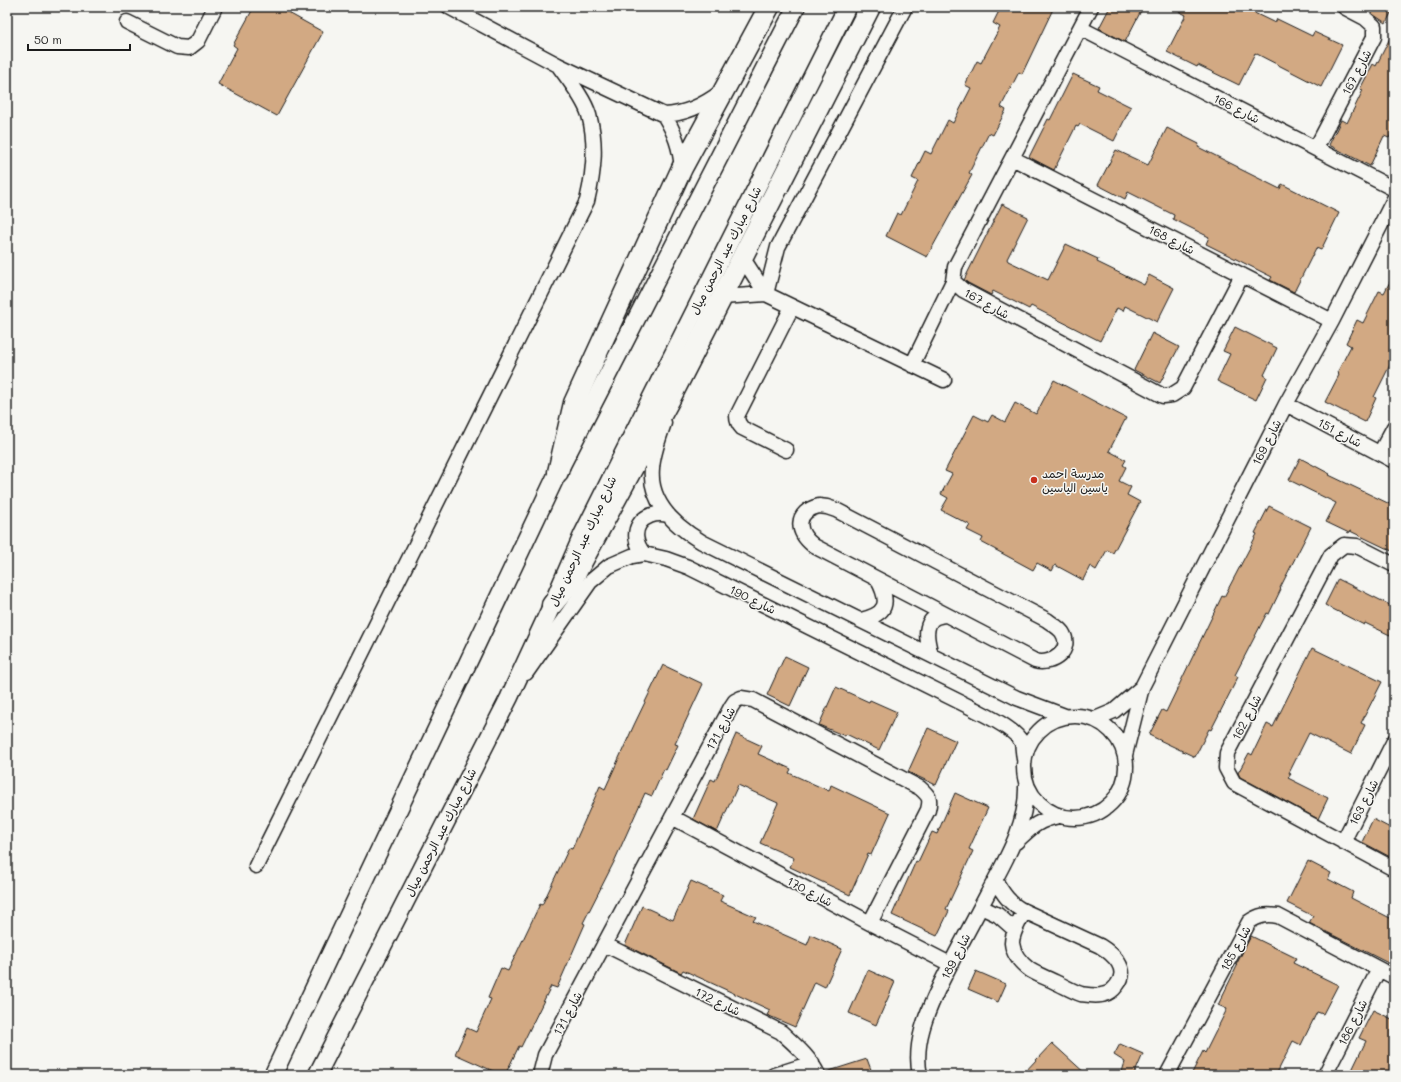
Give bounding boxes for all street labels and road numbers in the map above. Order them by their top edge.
street label: شارع 167 [1337,47,1376,98]
street label: شارع 166 [1210,90,1263,128]
street label: شارع مبارك عبد الرحمن ميال [686,183,766,318]
street label: شارع 168 [1145,221,1198,259]
street label: شارع 167 [961,284,1012,324]
street label: شارع 151 [1314,414,1365,452]
street label: شارع 169 [1248,416,1286,469]
street label: شارع مبارك عبد الرحمن ميال [545,473,621,610]
street label: شارع 190 [726,581,779,619]
street label: شارع 162 [1227,692,1266,743]
street label: شارع 171 [702,703,740,753]
street label: شارع مبارك عبد الرحمن ميال [401,765,481,900]
street label: شارع 163 [1345,776,1383,829]
street label: شارع 170 [784,872,836,911]
street label: شارع 185 [1216,923,1256,974]
street label: شارع 189 [937,930,975,983]
street label: شارع 172 [692,983,743,1021]
street label: شارع 171 [549,988,587,1039]
street label: شارع 186 [1334,996,1372,1049]

